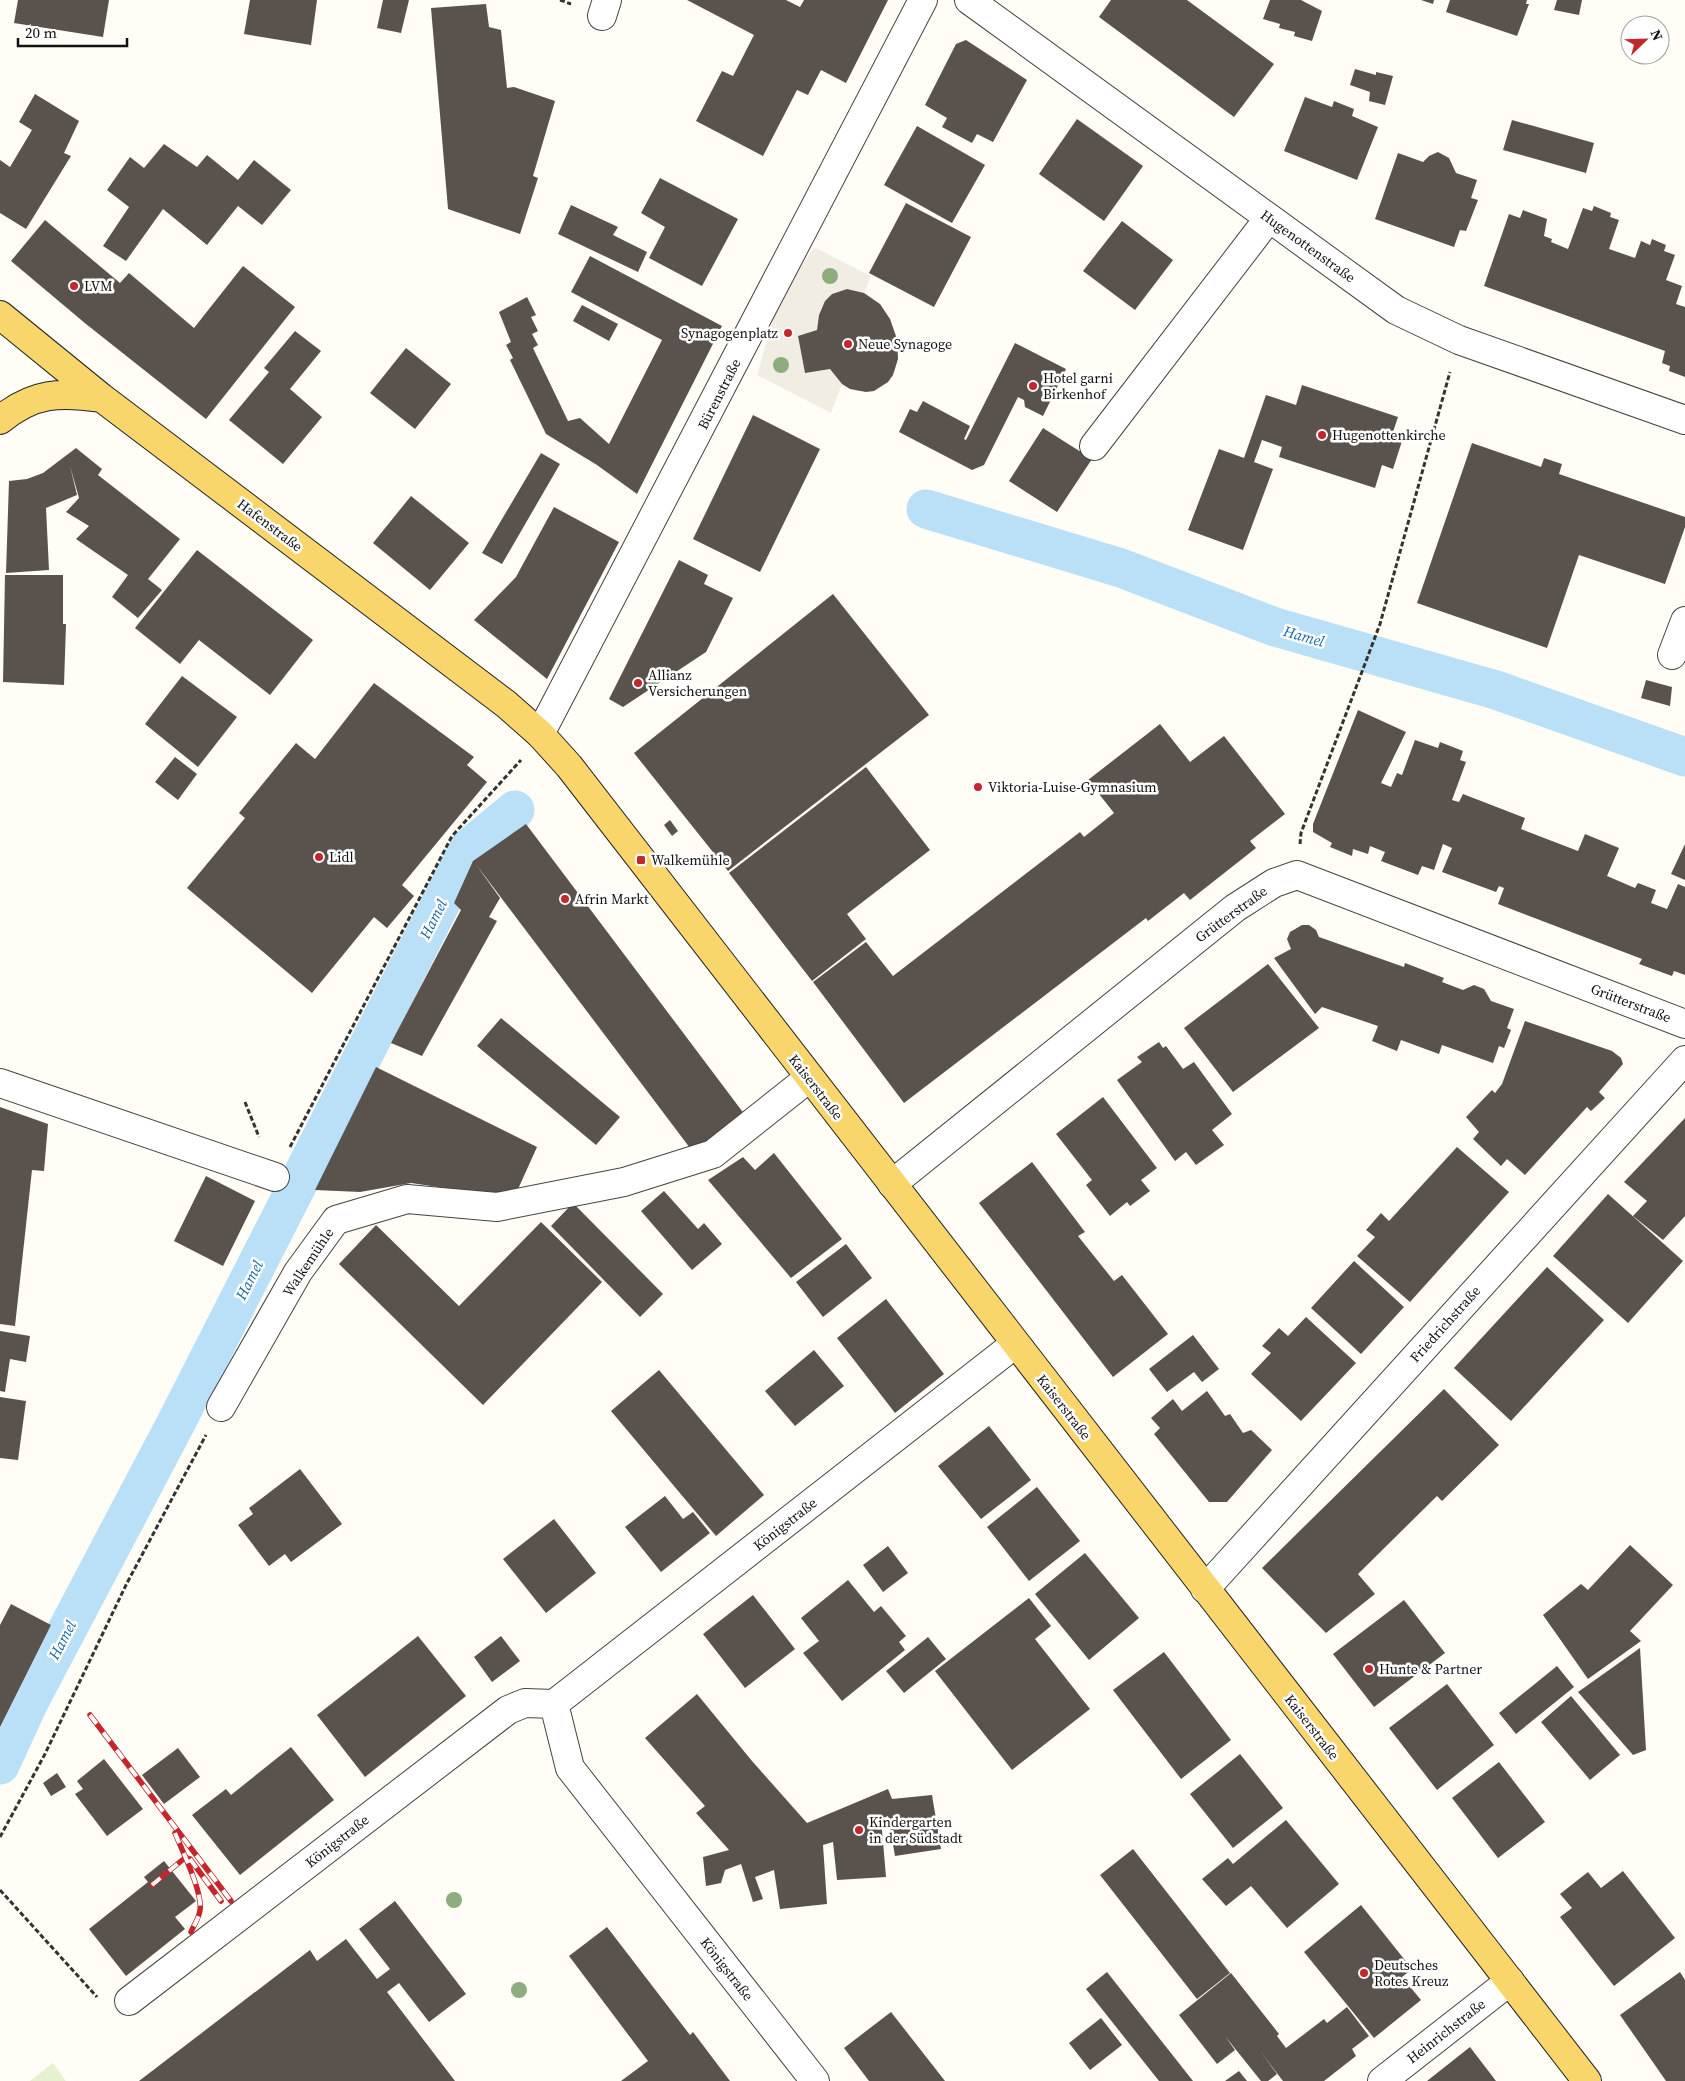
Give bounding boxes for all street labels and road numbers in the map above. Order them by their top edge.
street label: Hugenottenstraße [1256,205,1360,287]
street label: Bürenstraße [693,355,745,433]
street label: Hafenstraße [233,494,307,556]
street label: Grütterstraße [1191,881,1271,947]
street label: Grütterstraße [1588,978,1674,1028]
street label: Kaiserstraße [784,1050,848,1124]
street label: Walkemühle [278,1224,338,1300]
street label: Friedrichstraße [1405,1281,1485,1367]
street label: Kaiserstraße [1032,1370,1096,1444]
street label: Königstraße [749,1493,821,1555]
street label: Kaiserstraße [1280,1690,1344,1764]
street label: Königstraße [301,1810,373,1872]
street label: Königstraße [696,1933,758,2005]
street label: Heinrichstraße [1403,1994,1489,2068]

